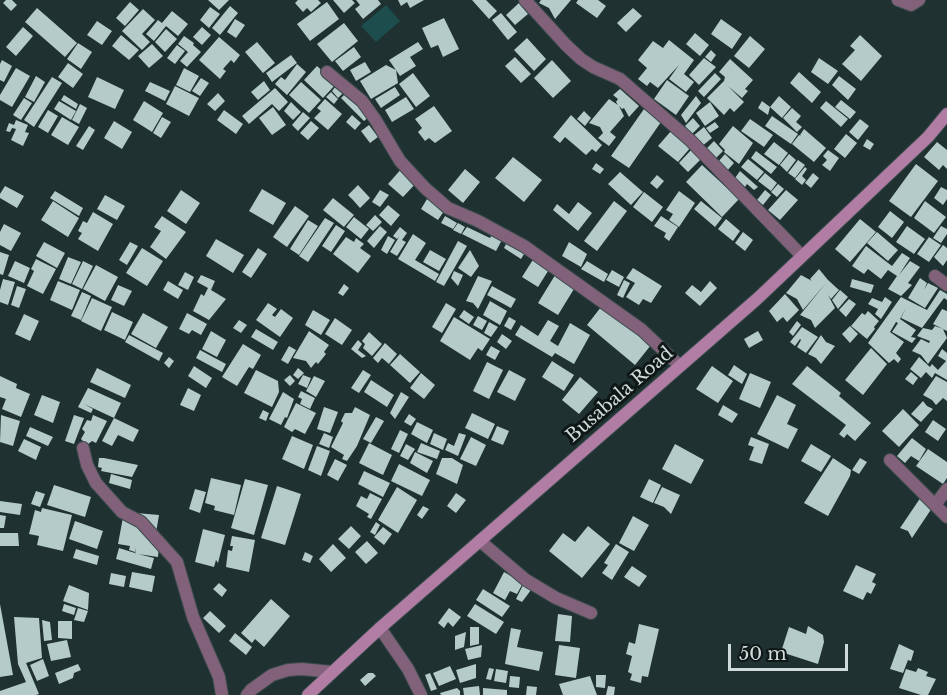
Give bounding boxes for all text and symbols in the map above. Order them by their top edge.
street label: Busabala Road [562,343,678,447]
scale bar [731,632,851,670]
text: 50 m [739,643,787,665]

